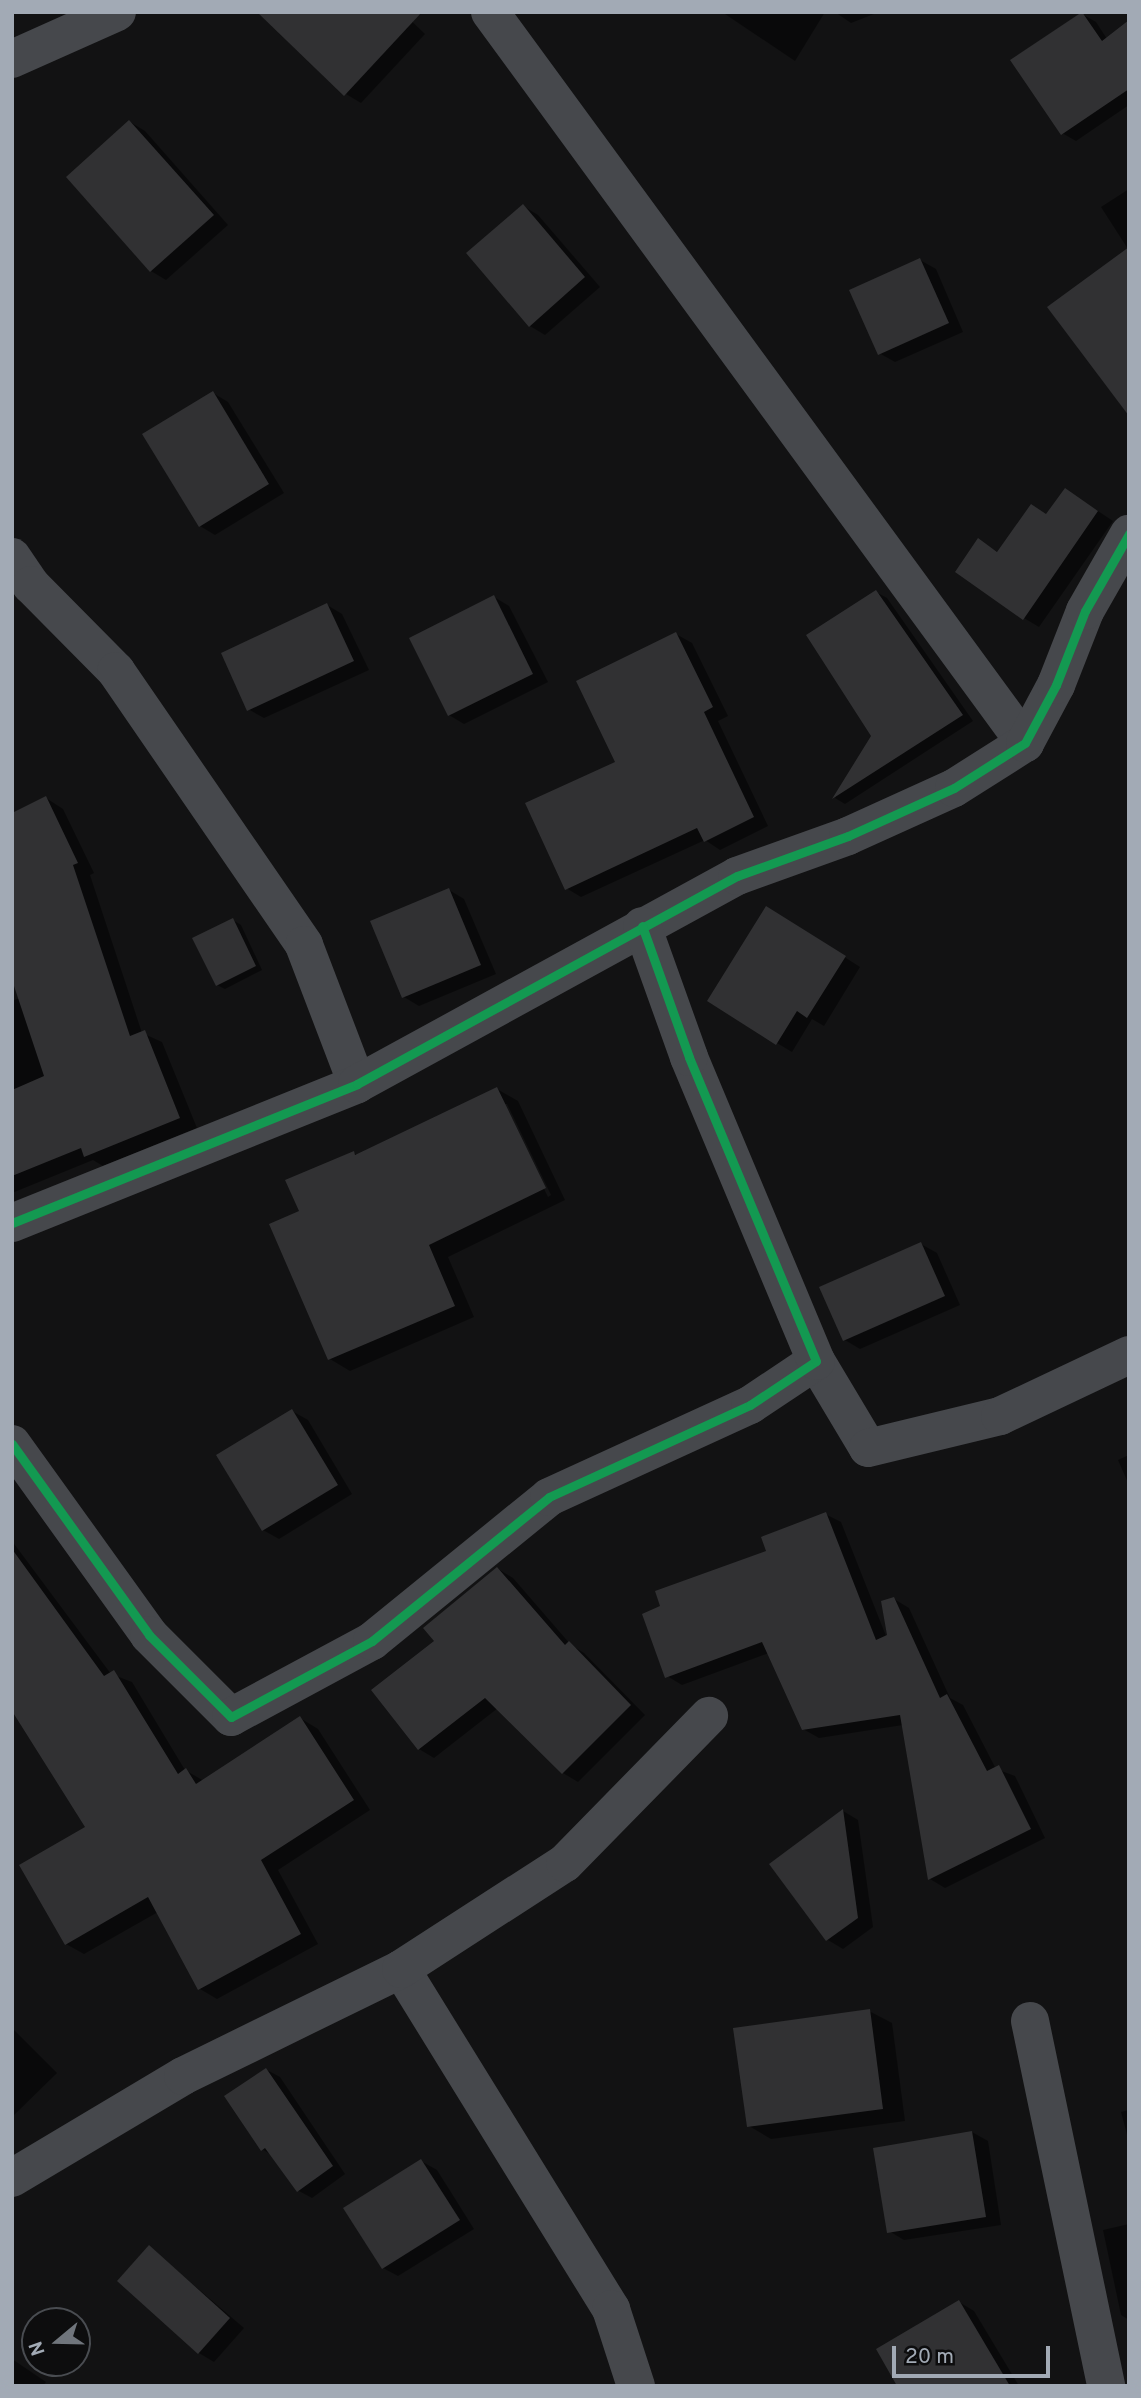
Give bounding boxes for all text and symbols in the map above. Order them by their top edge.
north arrow [21,2307,91,2377]
scale bar [896,2332,1054,2376]
text: N [24,2338,52,2359]
text: 20 m [905,2344,954,2371]

